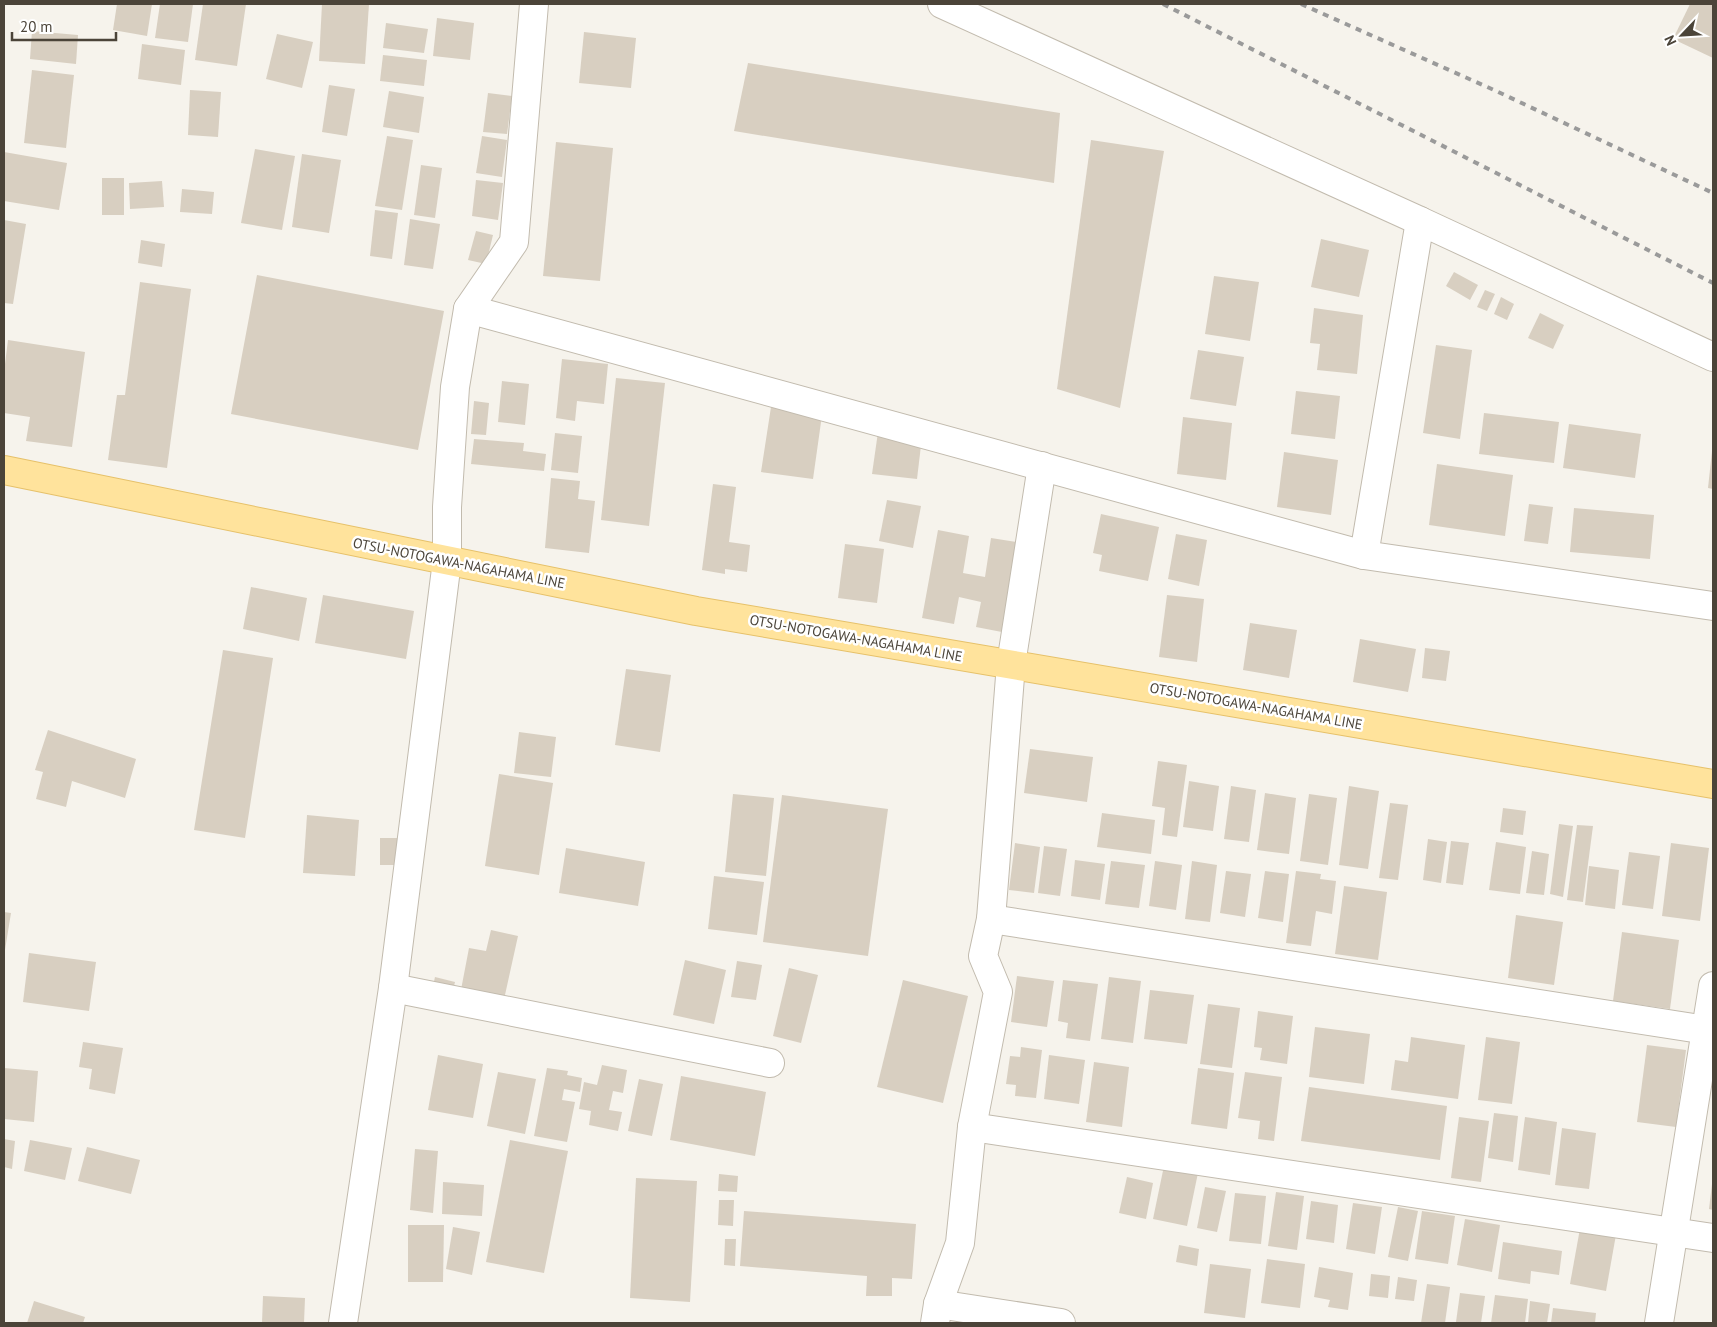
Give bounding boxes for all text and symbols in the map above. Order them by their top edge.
scale bar [12,10,116,42]
north arrow [1657,10,1707,60]
text: 20 m [20,17,53,36]
text: N [1660,33,1680,48]
street label: OTSU-NOTOGAWA-NAGAHAMA LINE [351,534,567,592]
street label: OTSU-NOTOGAWA-NAGAHAMA LINE [748,610,964,666]
street label: OTSU-NOTOGAWA-NAGAHAMA LINE [1148,678,1364,734]

